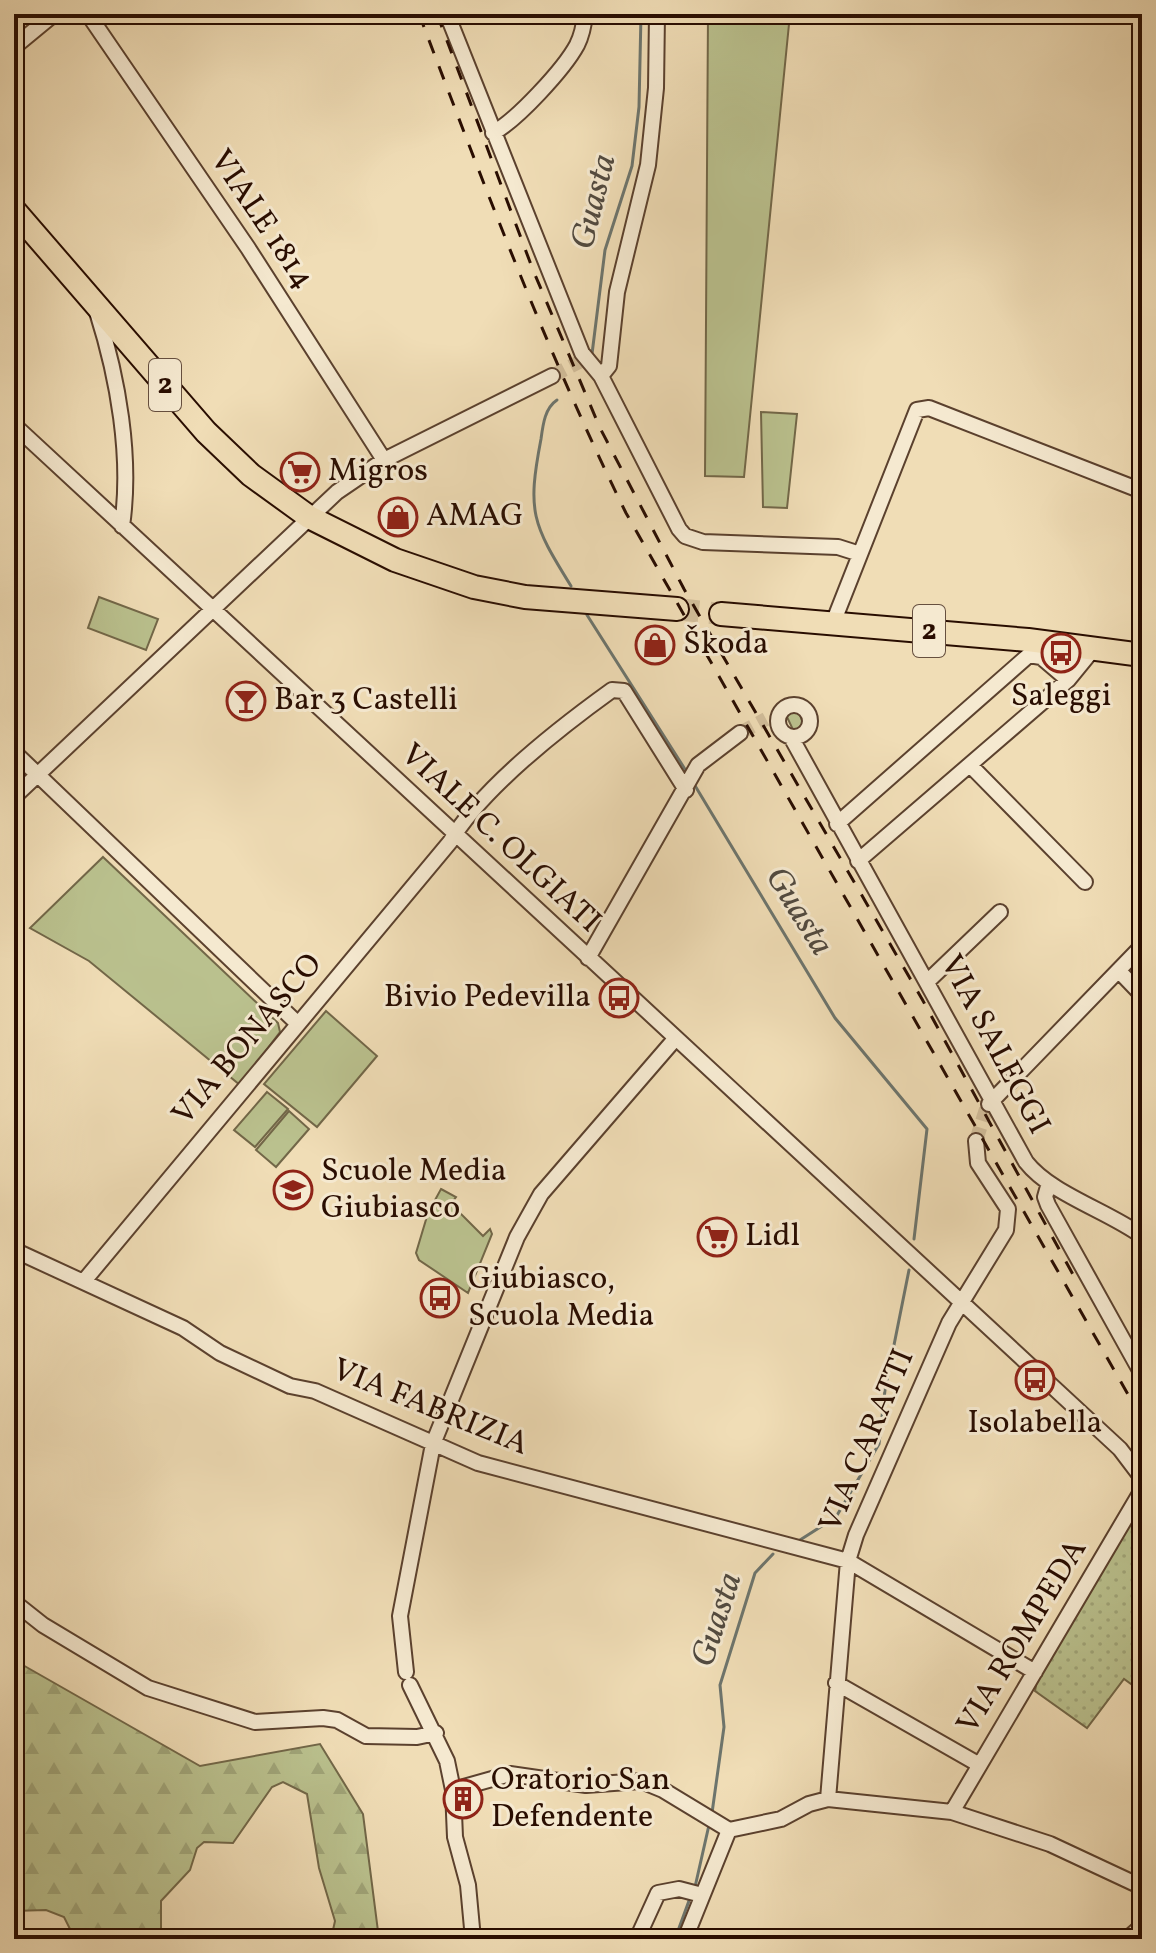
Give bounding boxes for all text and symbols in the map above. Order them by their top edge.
street label: VIALE 1814 [198,142,324,298]
water label: Guasta [561,150,629,254]
road number: 2 [149,359,181,411]
place label: Migros [328,450,428,494]
supermarket icon: Migros [279,451,321,493]
place label: AMAG [426,495,524,539]
shop icon: AMAG [377,496,419,538]
road number: 2 [913,605,945,657]
place label: Škoda [683,623,769,667]
shop icon: Škoda [634,624,676,666]
bus stop icon: Saleggi [1040,632,1082,674]
place label: Saleggi [1011,675,1111,719]
place label: Bar 3 Castelli [274,679,458,723]
bar icon: Bar 3 Castelli [225,680,267,722]
street label: VIALE C. OLGIATI [390,734,610,944]
water label: Guasta [753,859,843,965]
street label: VIA BONASCO [163,944,333,1136]
street label: VIA SALEGGI [928,947,1060,1143]
place label: Bivio Pedevilla [384,976,591,1020]
bus stop icon: Bivio Pedevilla [598,977,640,1019]
place label: Scuole Media Giubiasco [321,1150,507,1231]
school or university icon: Scuole Media Giubiasco [272,1169,314,1211]
place label: Lidl [745,1215,800,1259]
supermarket icon: Lidl [696,1216,738,1258]
place label: Giubiasco, Scuola Media [468,1258,655,1339]
bus stop icon: Giubiasco, Scuola Media [419,1277,461,1319]
street label: VIA CARATTI [810,1343,926,1539]
street label: VIA FABRIZIA [325,1349,535,1467]
bus stop icon: Isolabella [1014,1359,1056,1401]
place label: Isolabella [968,1402,1102,1446]
street label: VIA ROMPEDA [947,1531,1099,1743]
water label: Guasta [681,1567,755,1673]
place label: Oratorio San Defendente [491,1759,670,1840]
building icon: Oratorio San Defendente [442,1778,484,1820]

